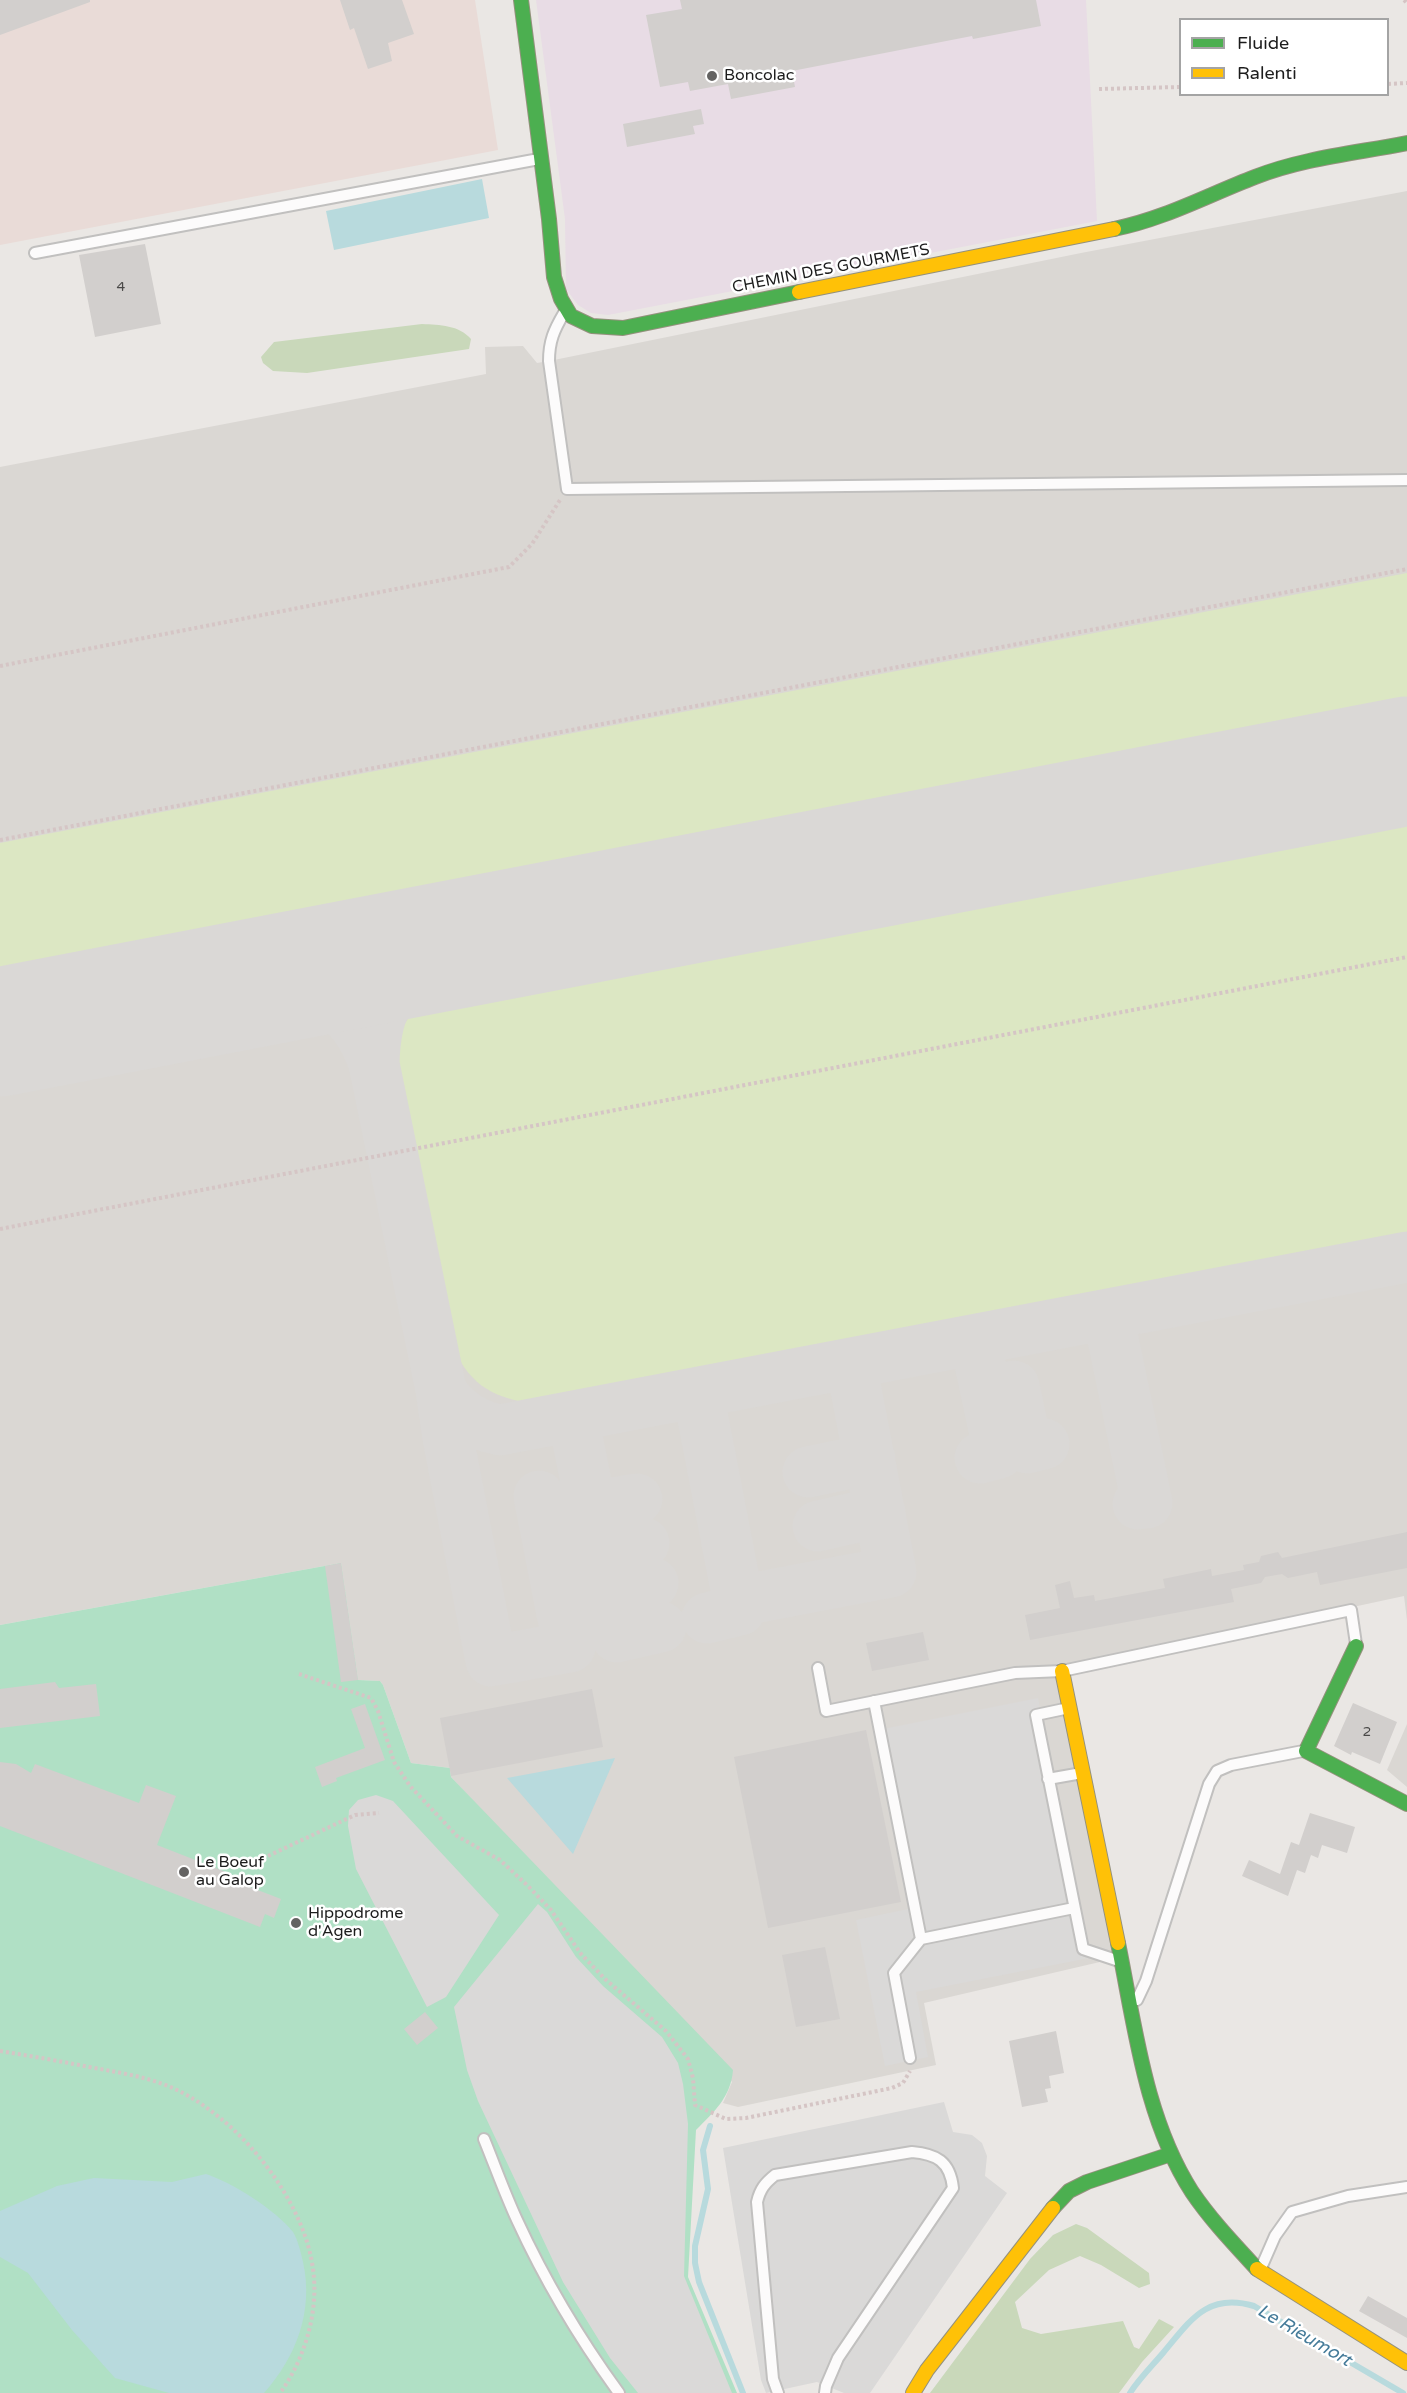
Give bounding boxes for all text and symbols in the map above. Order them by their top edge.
legend [1179,18,1389,96]
text: Fluide [1237,32,1289,54]
text: Ralenti [1237,62,1297,84]
place label: Boncolac [724,66,794,86]
marker: Boncolac [705,69,719,83]
street label: CHEMIN DES GOURMETS [731,240,931,298]
house number: 4 [117,279,125,295]
house number: 2 [1363,1724,1371,1740]
place label: Le Boeuf au Galop [196,1853,264,1891]
marker: Le Boeuf au Galop [177,1865,191,1879]
place label: Hippodrome d'Agen [308,1904,403,1942]
marker: Hippodrome d'Agen [289,1916,303,1930]
water label: Le Rieumort [1253,2300,1355,2372]

